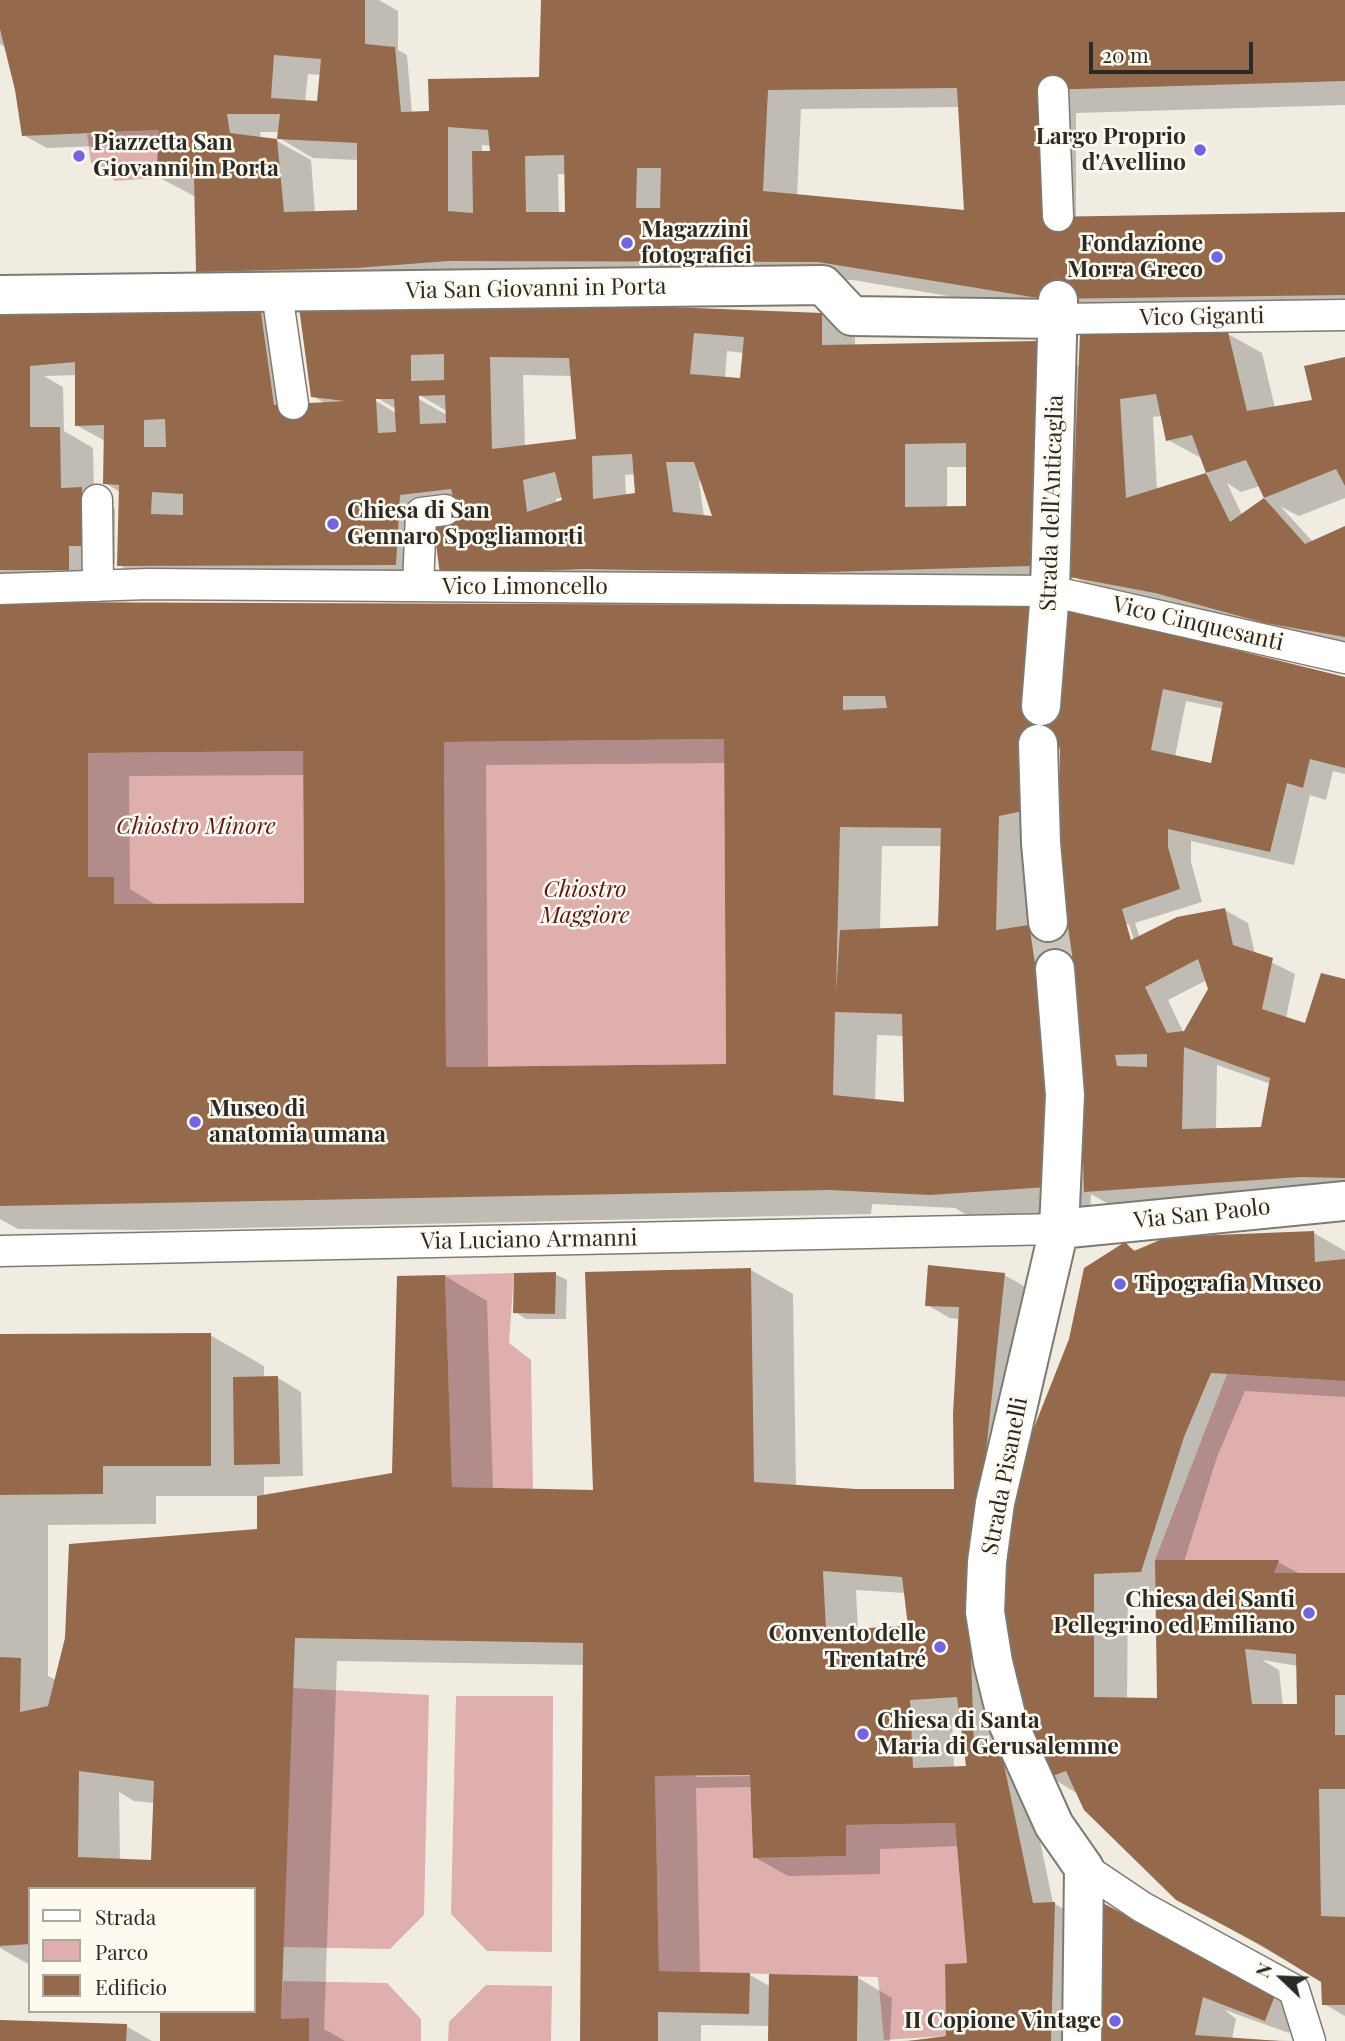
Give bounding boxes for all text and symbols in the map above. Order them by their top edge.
scale bar [1093,28,1258,72]
text: 20 m [1102,40,1149,68]
place label: Largo Proprio d'Avellino [1036,123,1186,177]
place label: Piazzetta San Giovanni in Porta [93,129,279,183]
marker: Largo Proprio d'Avellino [1192,142,1208,158]
marker: Piazzetta San Giovanni in Porta [71,148,87,164]
place label: Magazzini fotografici [641,216,752,270]
place label: Fondazione Morra Greco [1067,230,1203,284]
marker: Magazzini fotografici [619,235,635,251]
marker: Fondazione Morra Greco [1209,249,1225,265]
street label: Via San Giovanni in Porta [405,273,667,305]
street label: Vico Giganti [1139,302,1265,332]
street label: Strada dell'Anticaglia [1034,394,1070,612]
place label: Chiesa di San Gennaro Spogliamorti [347,497,583,551]
marker: Chiesa di San Gennaro Spogliamorti [325,516,341,532]
street label: Vico Limoncello [442,573,608,601]
street label: Vico Cinquesanti [1110,591,1286,657]
park label: Chiostro Minore [116,813,276,841]
park label: Chiostro Maggiore [540,876,630,930]
place label: Museo di anatomia umana [209,1095,386,1149]
marker: Museo di anatomia umana [187,1114,203,1130]
street label: Via San Paolo [1132,1193,1272,1235]
street label: Via Luciano Armanni [420,1224,638,1256]
place label: Tipografia Museo [1134,1270,1321,1298]
marker: Tipografia Museo [1112,1276,1128,1292]
street label: Strada Pisanelli [976,1395,1034,1557]
place label: Chiesa dei Santi Pellegrino ed Emiliano [1053,1586,1295,1640]
marker: Chiesa dei Santi Pellegrino ed Emiliano [1301,1605,1317,1621]
place label: Convento delle Trentatré [768,1620,926,1674]
marker: Convento delle Trentatré [932,1639,948,1655]
place label: Chiesa di Santa Maria di Gerusalemme [877,1707,1119,1761]
marker: Chiesa di Santa Maria di Gerusalemme [855,1726,871,1742]
legend [28,1887,256,2013]
text: Strada [95,1902,156,1930]
text: Parco [95,1937,148,1965]
north arrow [1247,1943,1317,2013]
text: N [1248,1958,1277,1981]
text: Edificio [95,1972,167,2000]
place label: II Copione Vintage [904,2007,1101,2035]
marker: II Copione Vintage [1107,2013,1123,2029]

